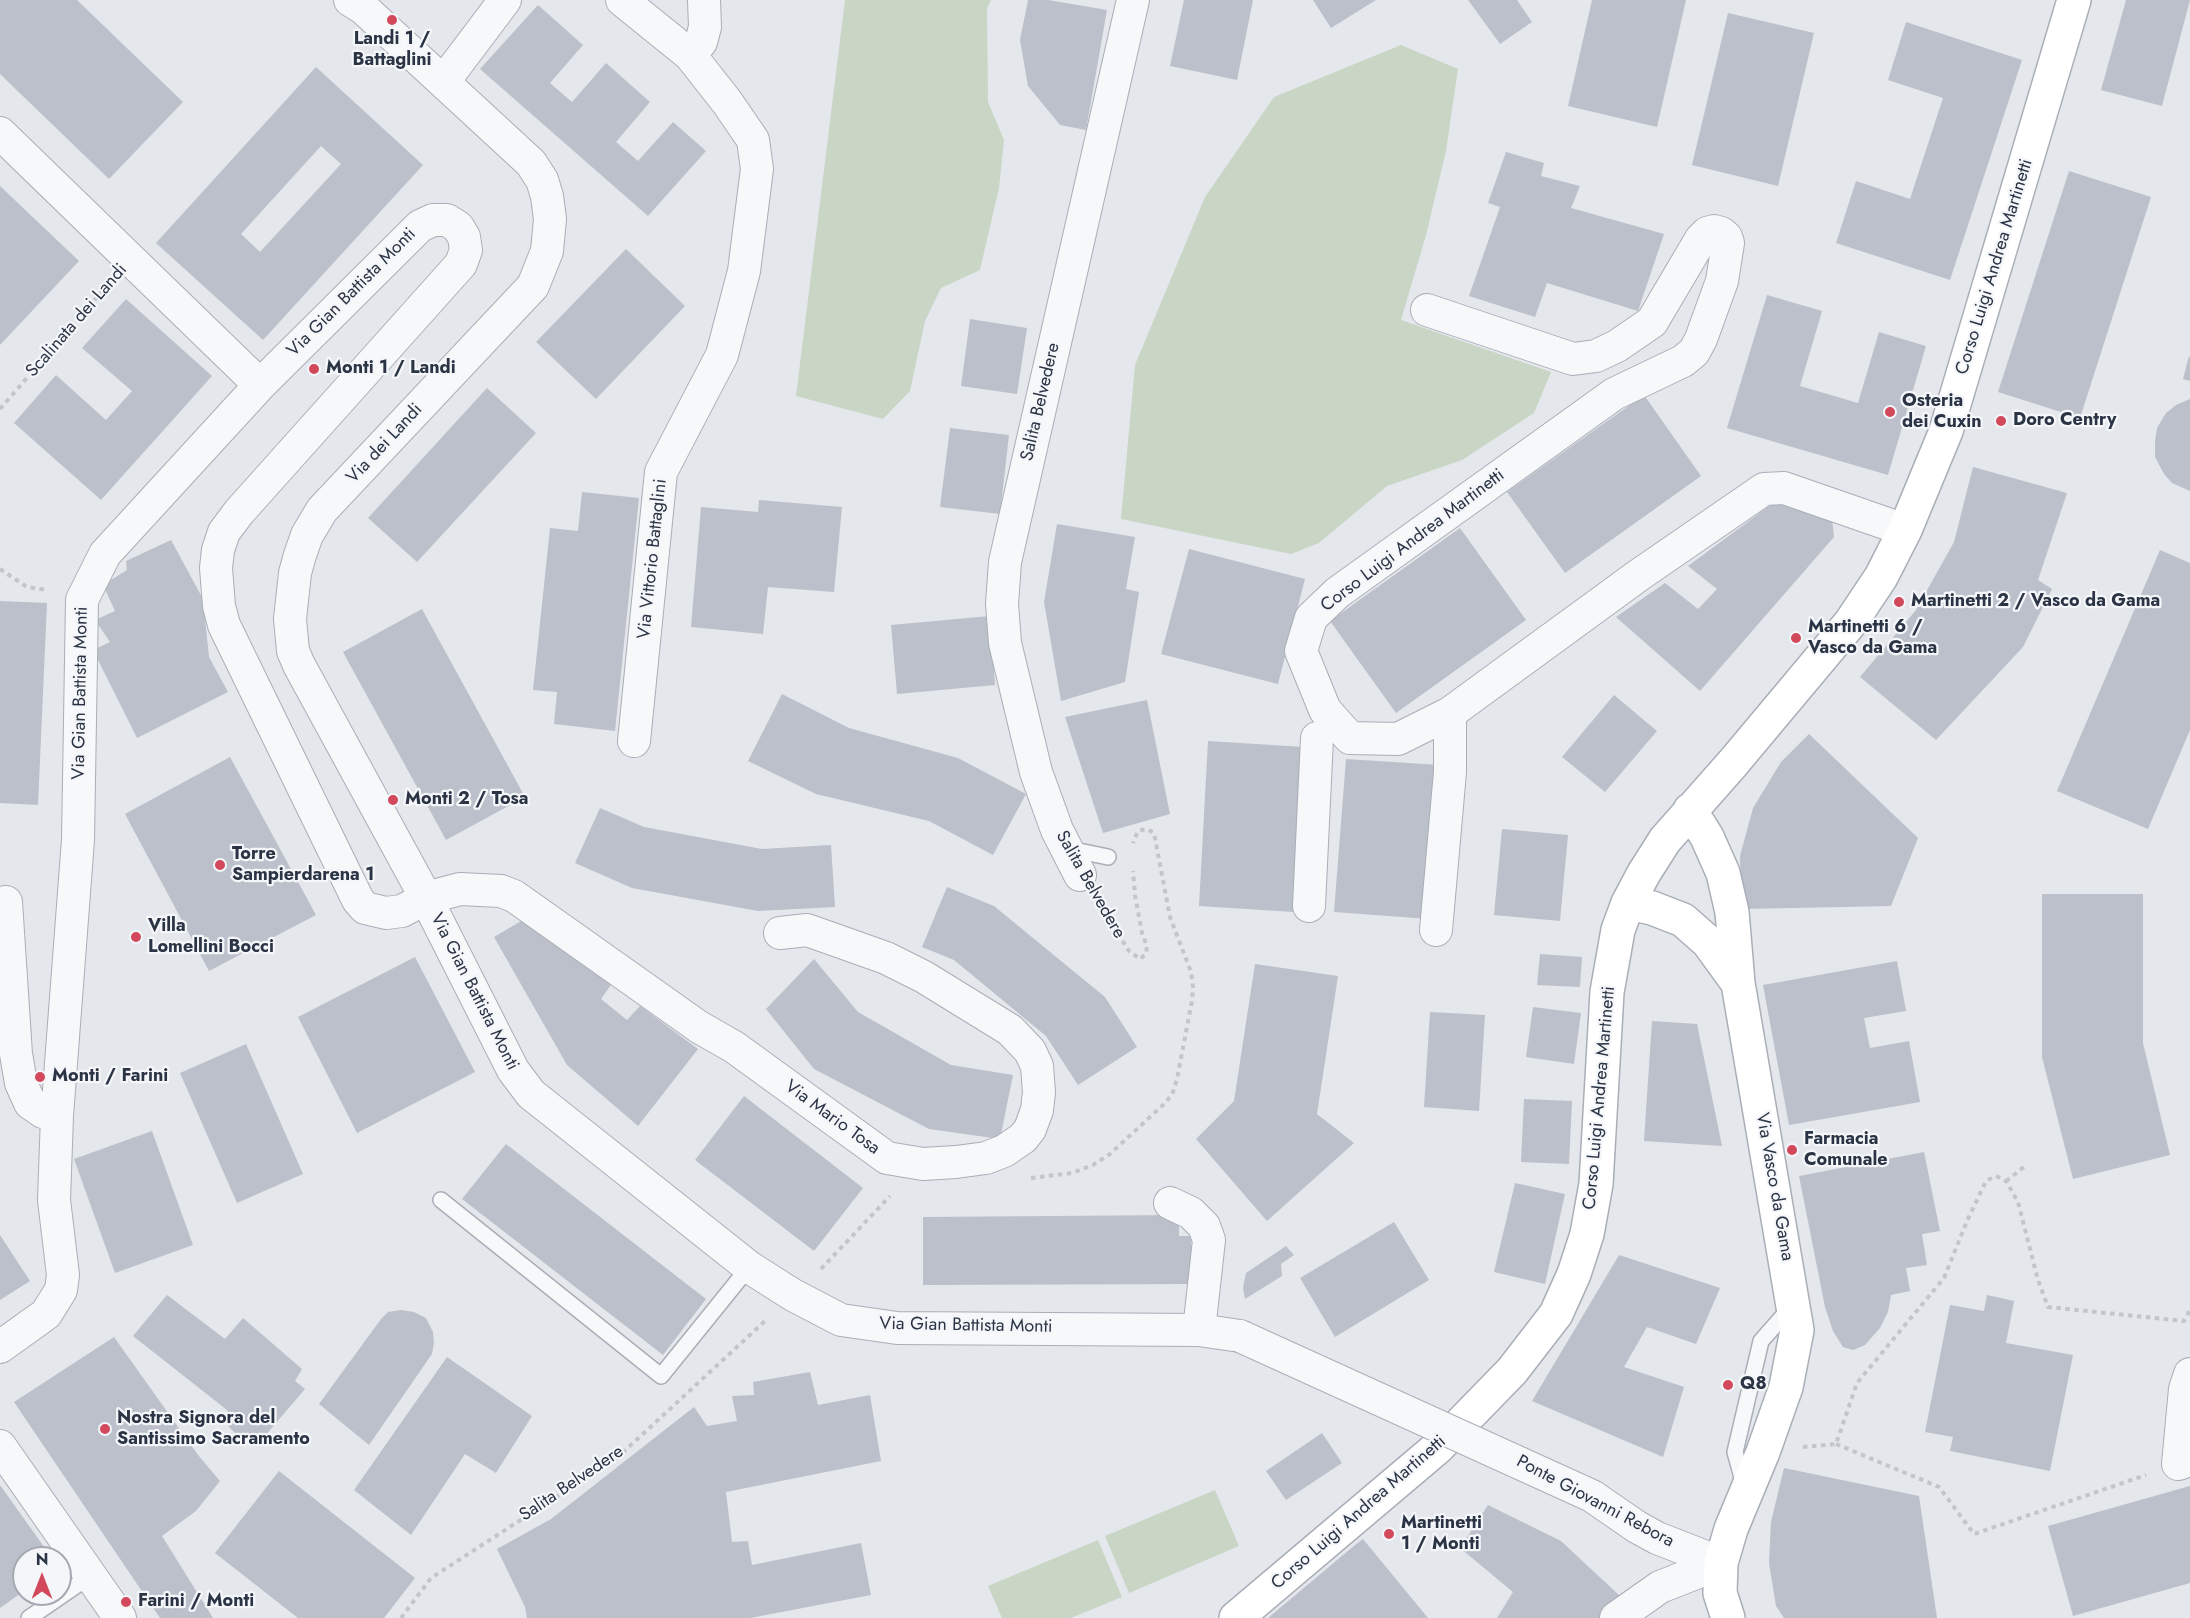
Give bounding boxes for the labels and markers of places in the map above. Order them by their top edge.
marker: Landi 1 / Battaglini [385,13,399,27]
place label: Landi 1 / Battaglini [353,29,431,72]
place label: Monti 1 / Landi [326,358,456,380]
marker: Monti 1 / Landi [307,362,321,376]
place label: Osteria dei Cuxin [1902,391,1982,434]
marker: Osteria dei Cuxin [1883,405,1897,419]
place label: Doro Centry [2013,410,2116,432]
marker: Doro Centry [1994,414,2008,428]
place label: Martinetti 2 / Vasco da Gama [1911,591,2160,613]
marker: Martinetti 2 / Vasco da Gama [1892,595,1906,609]
place label: Martinetti 6 / Vasco da Gama [1808,617,1937,660]
marker: Martinetti 6 / Vasco da Gama [1789,631,1803,645]
place label: Monti 2 / Tosa [405,789,528,811]
marker: Monti 2 / Tosa [386,793,400,807]
place label: Torre Sampierdarena 1 [232,844,374,886]
marker: Torre Sampierdarena 1 [213,858,227,872]
place label: Villa Lomellini Bocci [148,916,274,958]
marker: Villa Lomellini Bocci [129,930,143,944]
place label: Monti / Farini [52,1066,168,1088]
marker: Monti / Farini [33,1070,47,1084]
place label: Farmacia Comunale [1804,1129,1888,1172]
marker: Farmacia Comunale [1785,1143,1799,1157]
place label: Q8 [1740,1374,1767,1396]
marker: Q8 [1721,1378,1735,1392]
place label: Nostra Signora del Santissimo Sacramento [117,1408,310,1450]
marker: Nostra Signora del Santissimo Sacramento [98,1422,112,1436]
place label: Martinetti 1 / Monti [1401,1513,1482,1556]
marker: Martinetti 1 / Monti [1382,1527,1396,1541]
place label: Farini / Monti [138,1591,254,1613]
marker: Farini / Monti [119,1595,133,1609]

